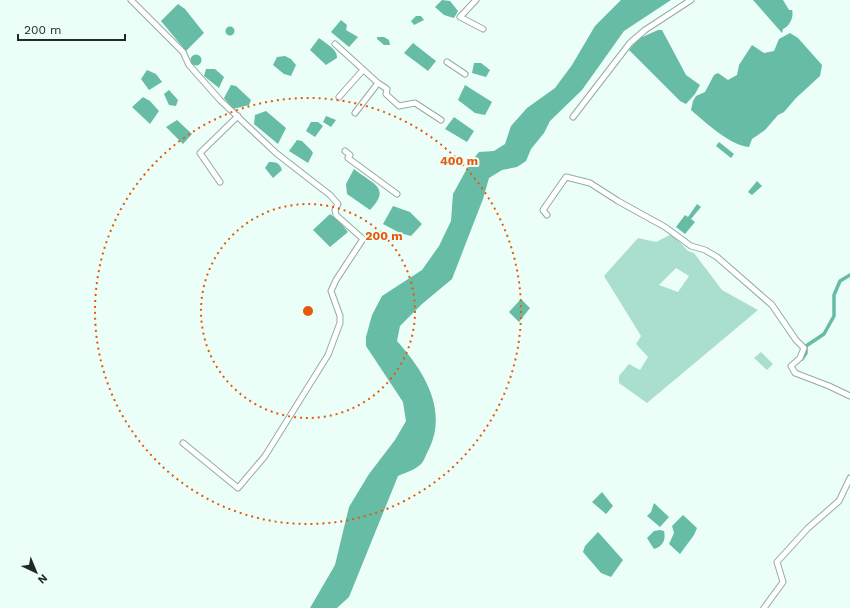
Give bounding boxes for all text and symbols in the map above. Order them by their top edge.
scale bar [18,16,125,42]
text: 200 m [24,23,61,37]
text: 400 m [440,154,478,168]
text: 200 m [365,229,403,243]
centre of rings [301,304,315,318]
north arrow [16,552,56,592]
text: N [35,571,50,586]

